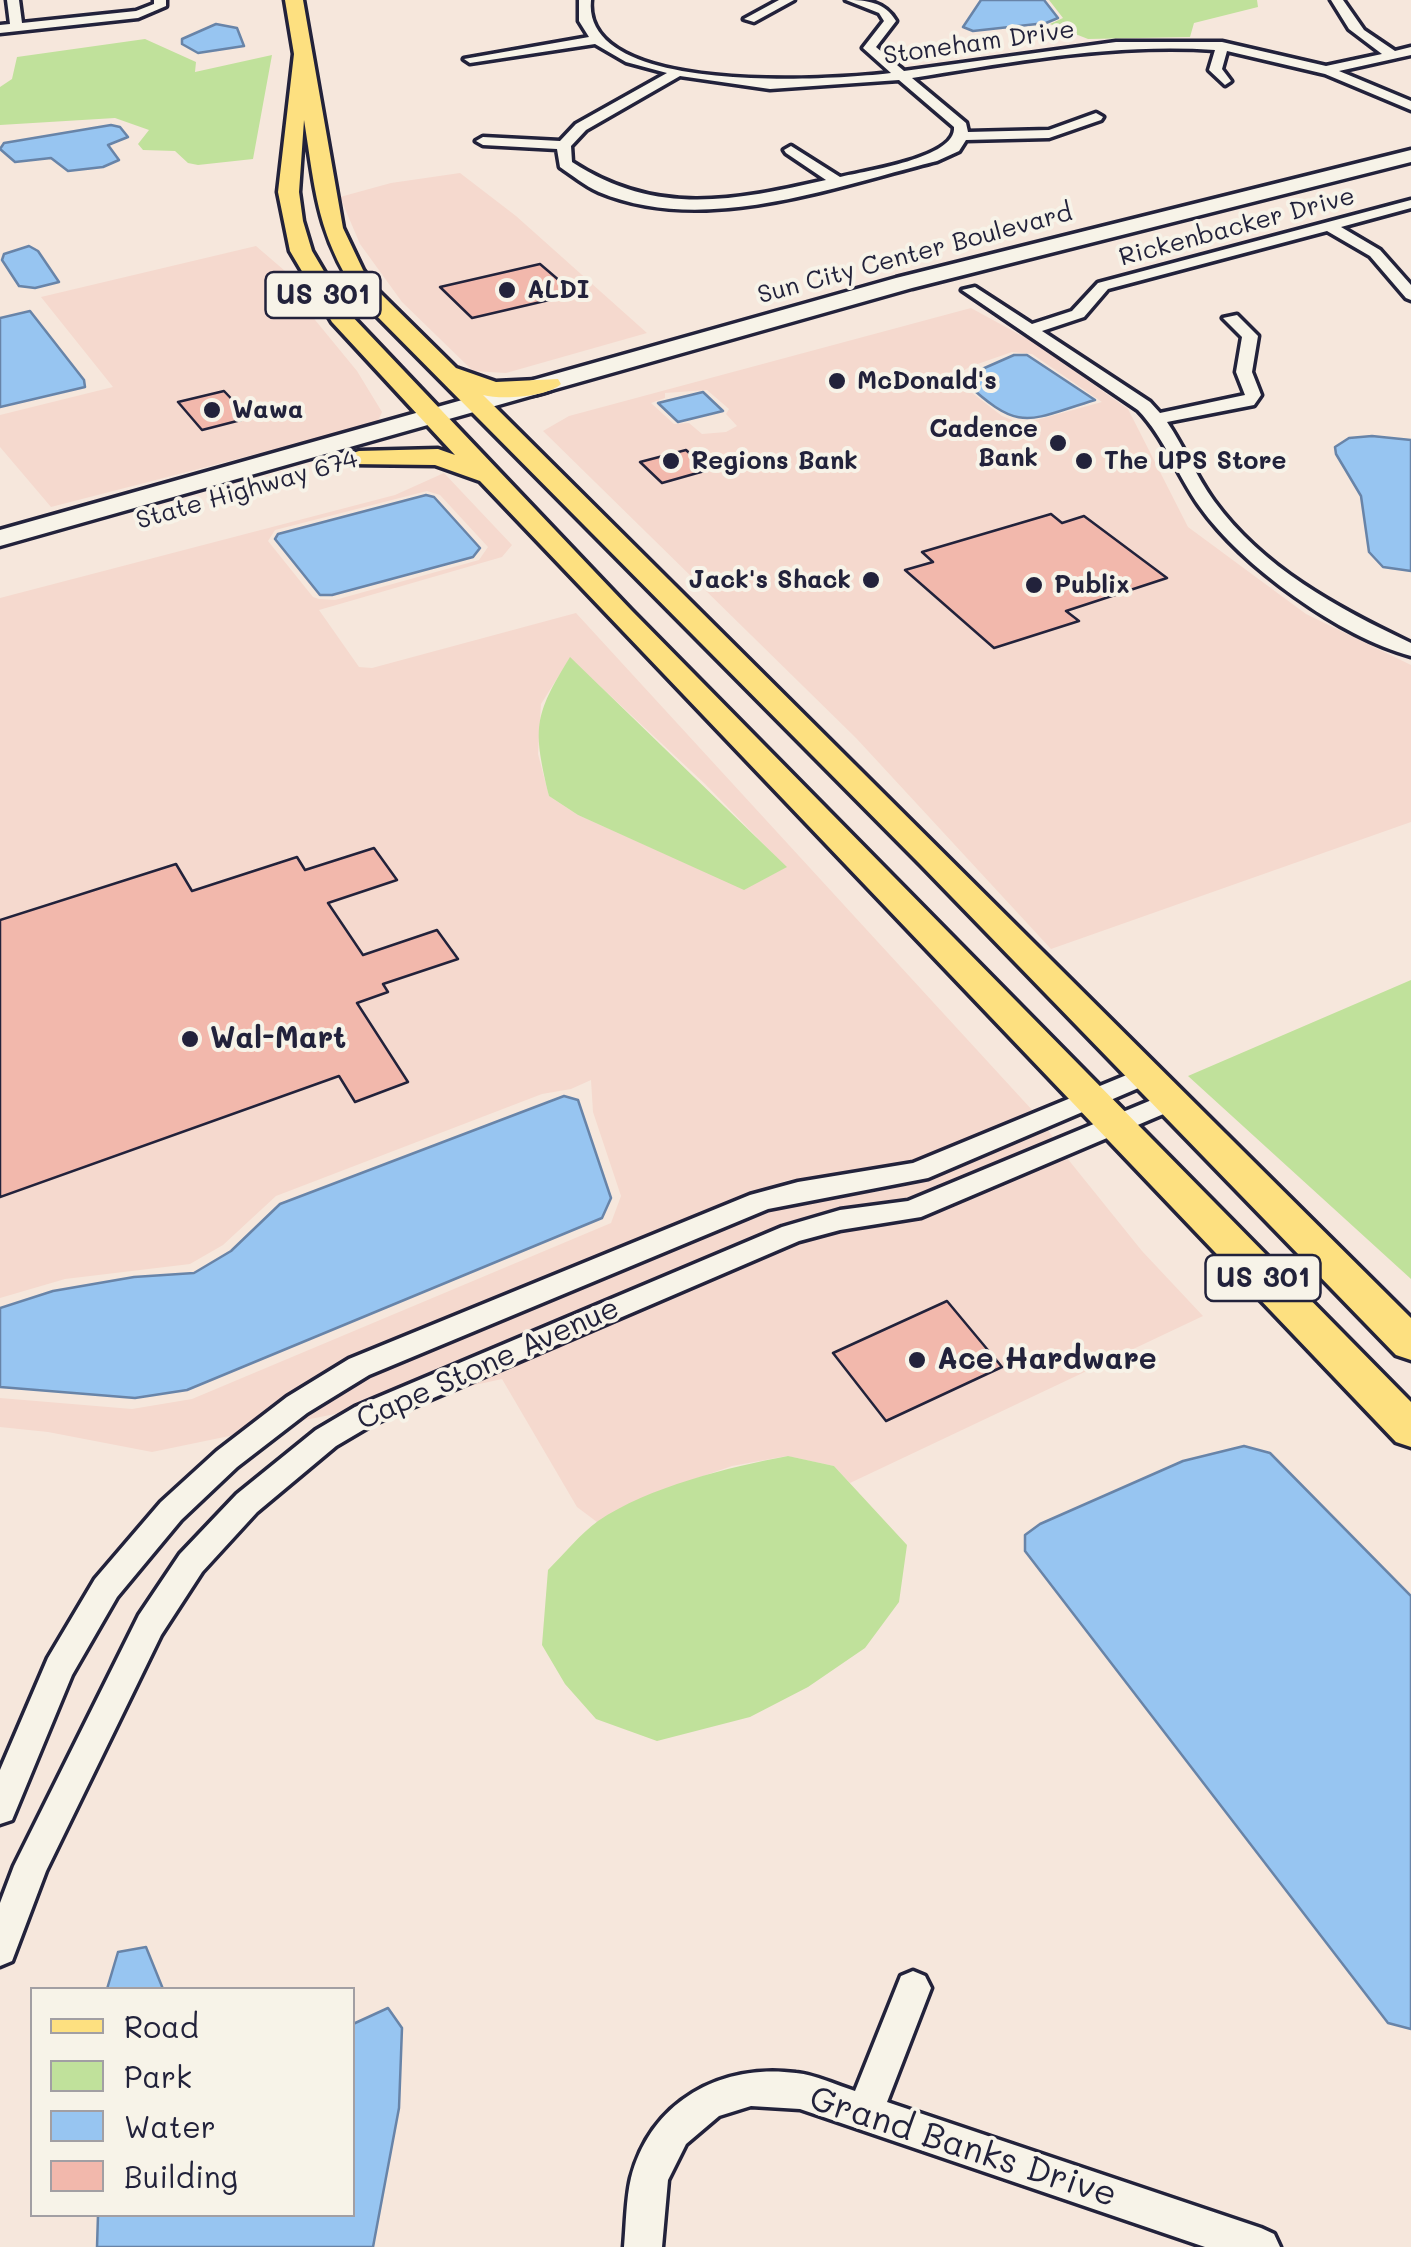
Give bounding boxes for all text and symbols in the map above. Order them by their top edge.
street label: Stoneham Drive [881,15,1077,71]
street label: Rickenbacker Drive [1116,181,1358,273]
street label: Sun City Center Boulevard [754,198,1076,310]
road number: US 301 [266,272,380,318]
place label: ALDI [527,275,590,305]
marker: ALDI [496,279,518,301]
place label: McDonald's [857,366,997,396]
marker: McDonald's [826,370,848,392]
place label: Wawa [232,395,303,425]
marker: Wawa [201,399,223,421]
place label: Cadence Bank [929,414,1038,473]
marker: Cadence Bank [1047,432,1069,454]
street label: State Highway 674 [133,444,361,536]
place label: Regions Bank [691,446,858,476]
place label: The UPS Store [1104,446,1286,476]
marker: Regions Bank [660,450,682,472]
marker: The UPS Store [1073,450,1095,472]
place label: Jack's Shack [689,565,851,595]
marker: Jack's Shack [860,569,882,591]
place label: Publix [1054,570,1130,600]
marker: Publix [1023,574,1045,596]
place label: Wal-Mart [210,1021,346,1057]
marker: Wal-Mart [179,1028,201,1050]
road number: US 301 [1206,1255,1320,1301]
street label: Cape Stone Avenue [351,1290,625,1438]
place label: Ace Hardware [937,1342,1157,1378]
marker: Ace Hardware [906,1349,928,1371]
legend [30,1987,355,2217]
text: Road [124,2006,199,2046]
text: Park [124,2056,192,2096]
street label: Grand Banks Drive [804,2078,1122,2216]
text: Water [124,2106,216,2146]
text: Building [124,2156,238,2196]

